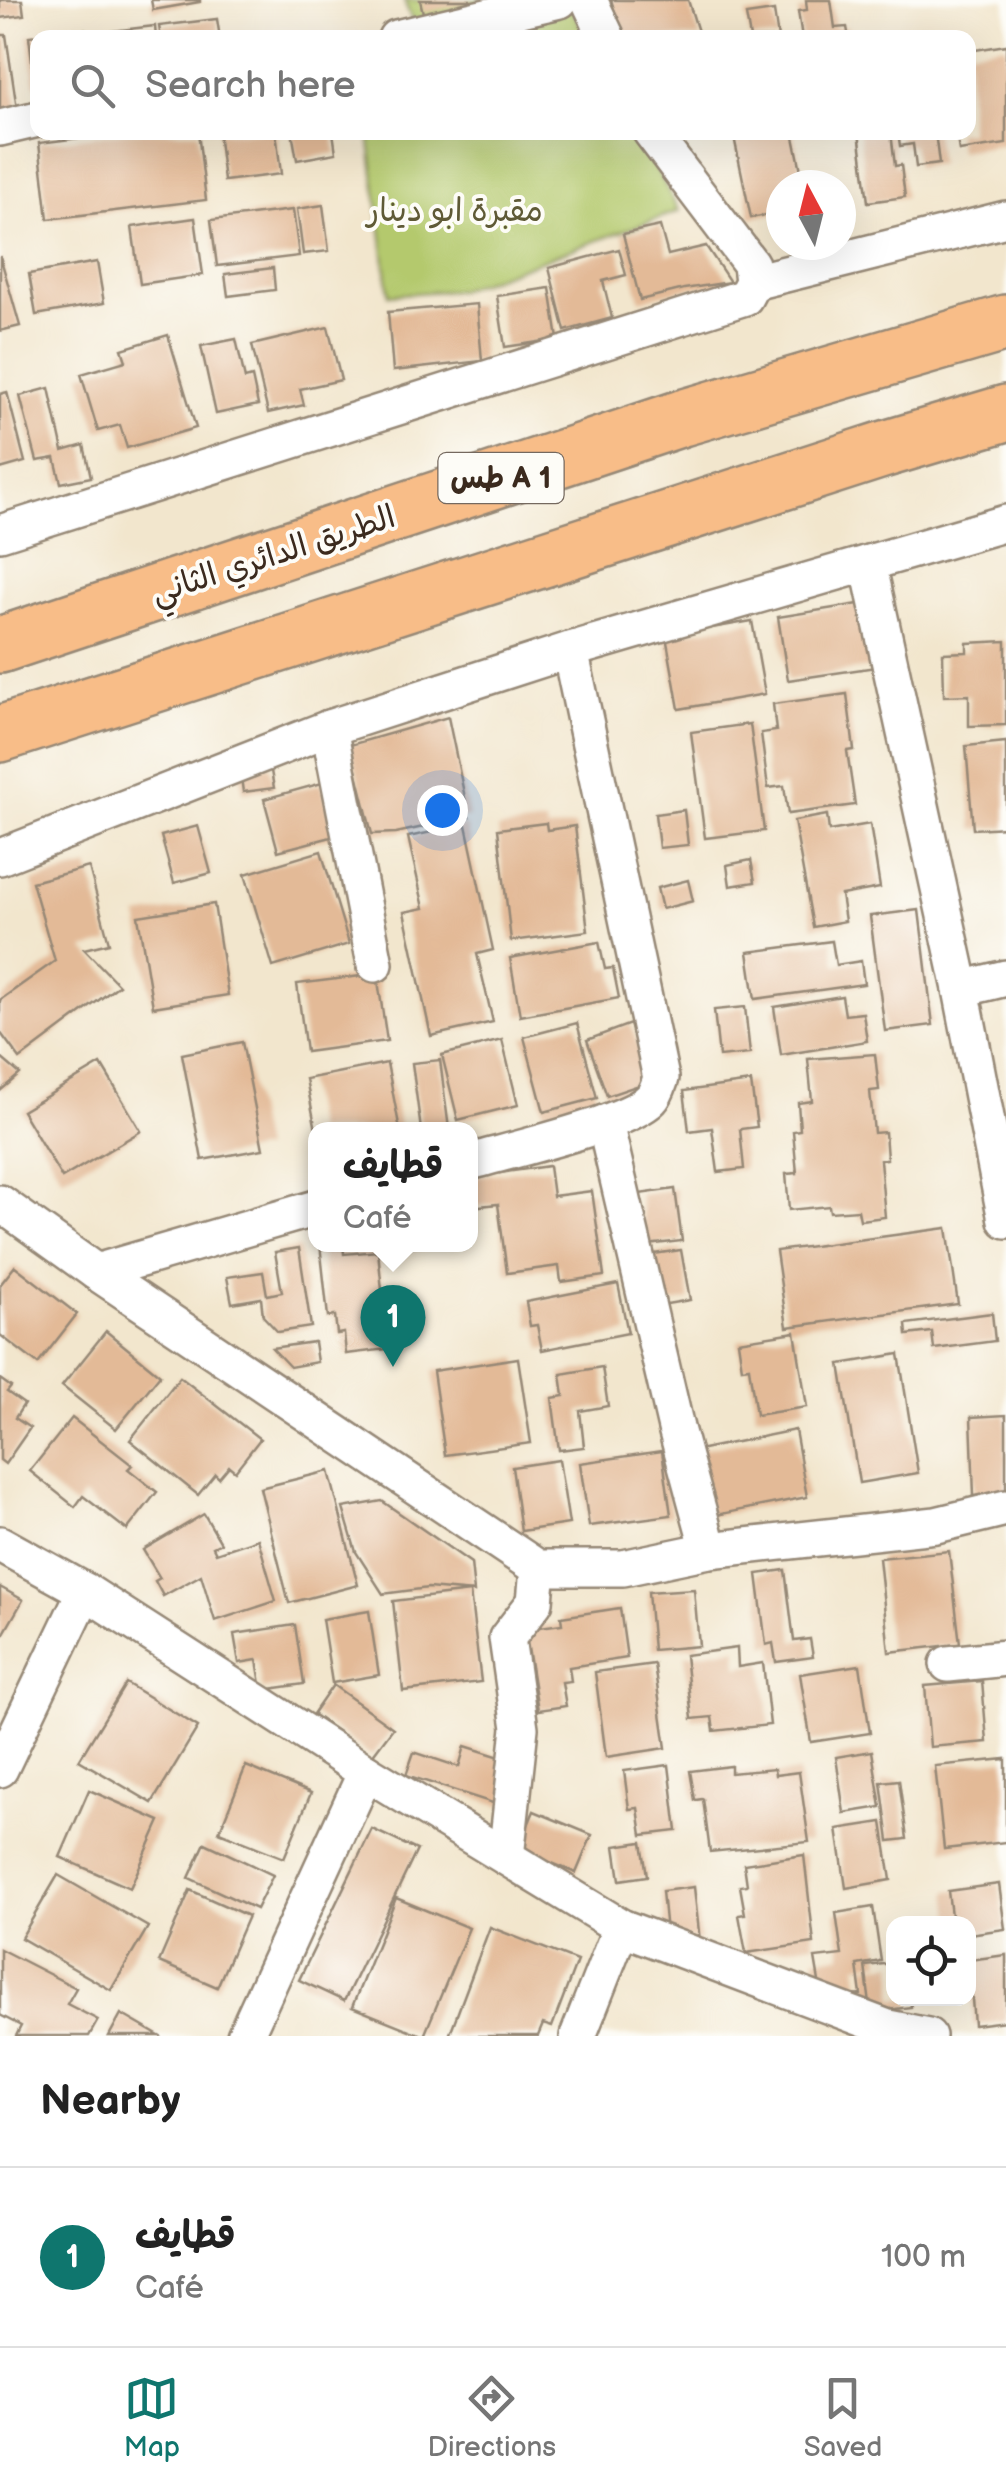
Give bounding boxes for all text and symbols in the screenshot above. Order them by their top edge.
search box [30,30,976,140]
icon: search [65,58,120,113]
text: Search here [145,63,356,108]
north arrow [766,170,856,260]
park label: مقبرة ابو دينار [364,192,543,231]
road number: طس A 1 [438,453,564,503]
street label: الطريق الدائري الثاني [147,498,402,620]
your location [417,785,468,836]
popup [308,1122,478,1252]
text: قطايف [343,1144,443,1189]
text: Café [343,1199,412,1238]
pin: 1 [360,1284,426,1367]
map controls [886,1916,976,2006]
button: locate [886,1916,976,2006]
text: Nearby [40,2076,180,2127]
text: قطايف [135,2214,236,2259]
text: 1 [66,2238,79,2277]
text: 100 m [881,2238,966,2277]
text: Café [135,2269,204,2308]
tab: Map [124,2371,180,2464]
tab: Directions [427,2371,556,2464]
tab: Saved [804,2371,882,2464]

